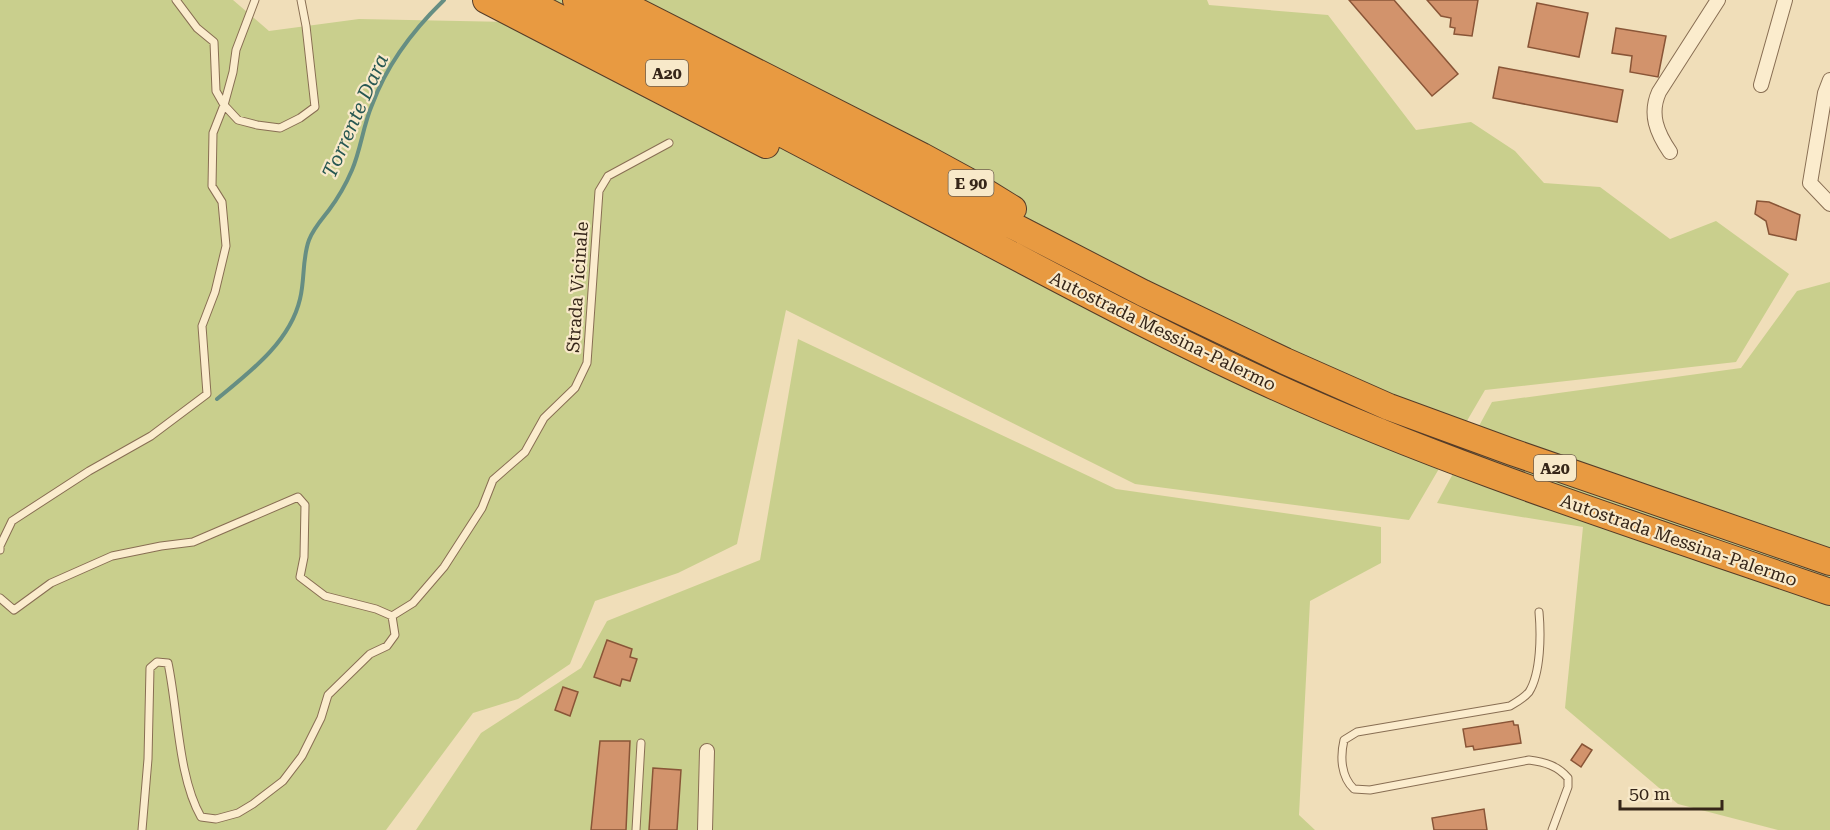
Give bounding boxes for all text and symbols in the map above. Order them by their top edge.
water label: Torrente Dara [317,50,393,182]
road number: A20 [646,60,688,86]
road number: E 90 [948,170,994,196]
street label: Strada Vicinale [562,221,592,353]
street label: Autostrada Messina-Palermo [1046,267,1280,395]
road number: A20 [1534,455,1576,481]
street label: Autostrada Messina-Palermo [1558,490,1800,590]
scale bar [1620,773,1722,811]
text: 50 m [1629,783,1670,804]

